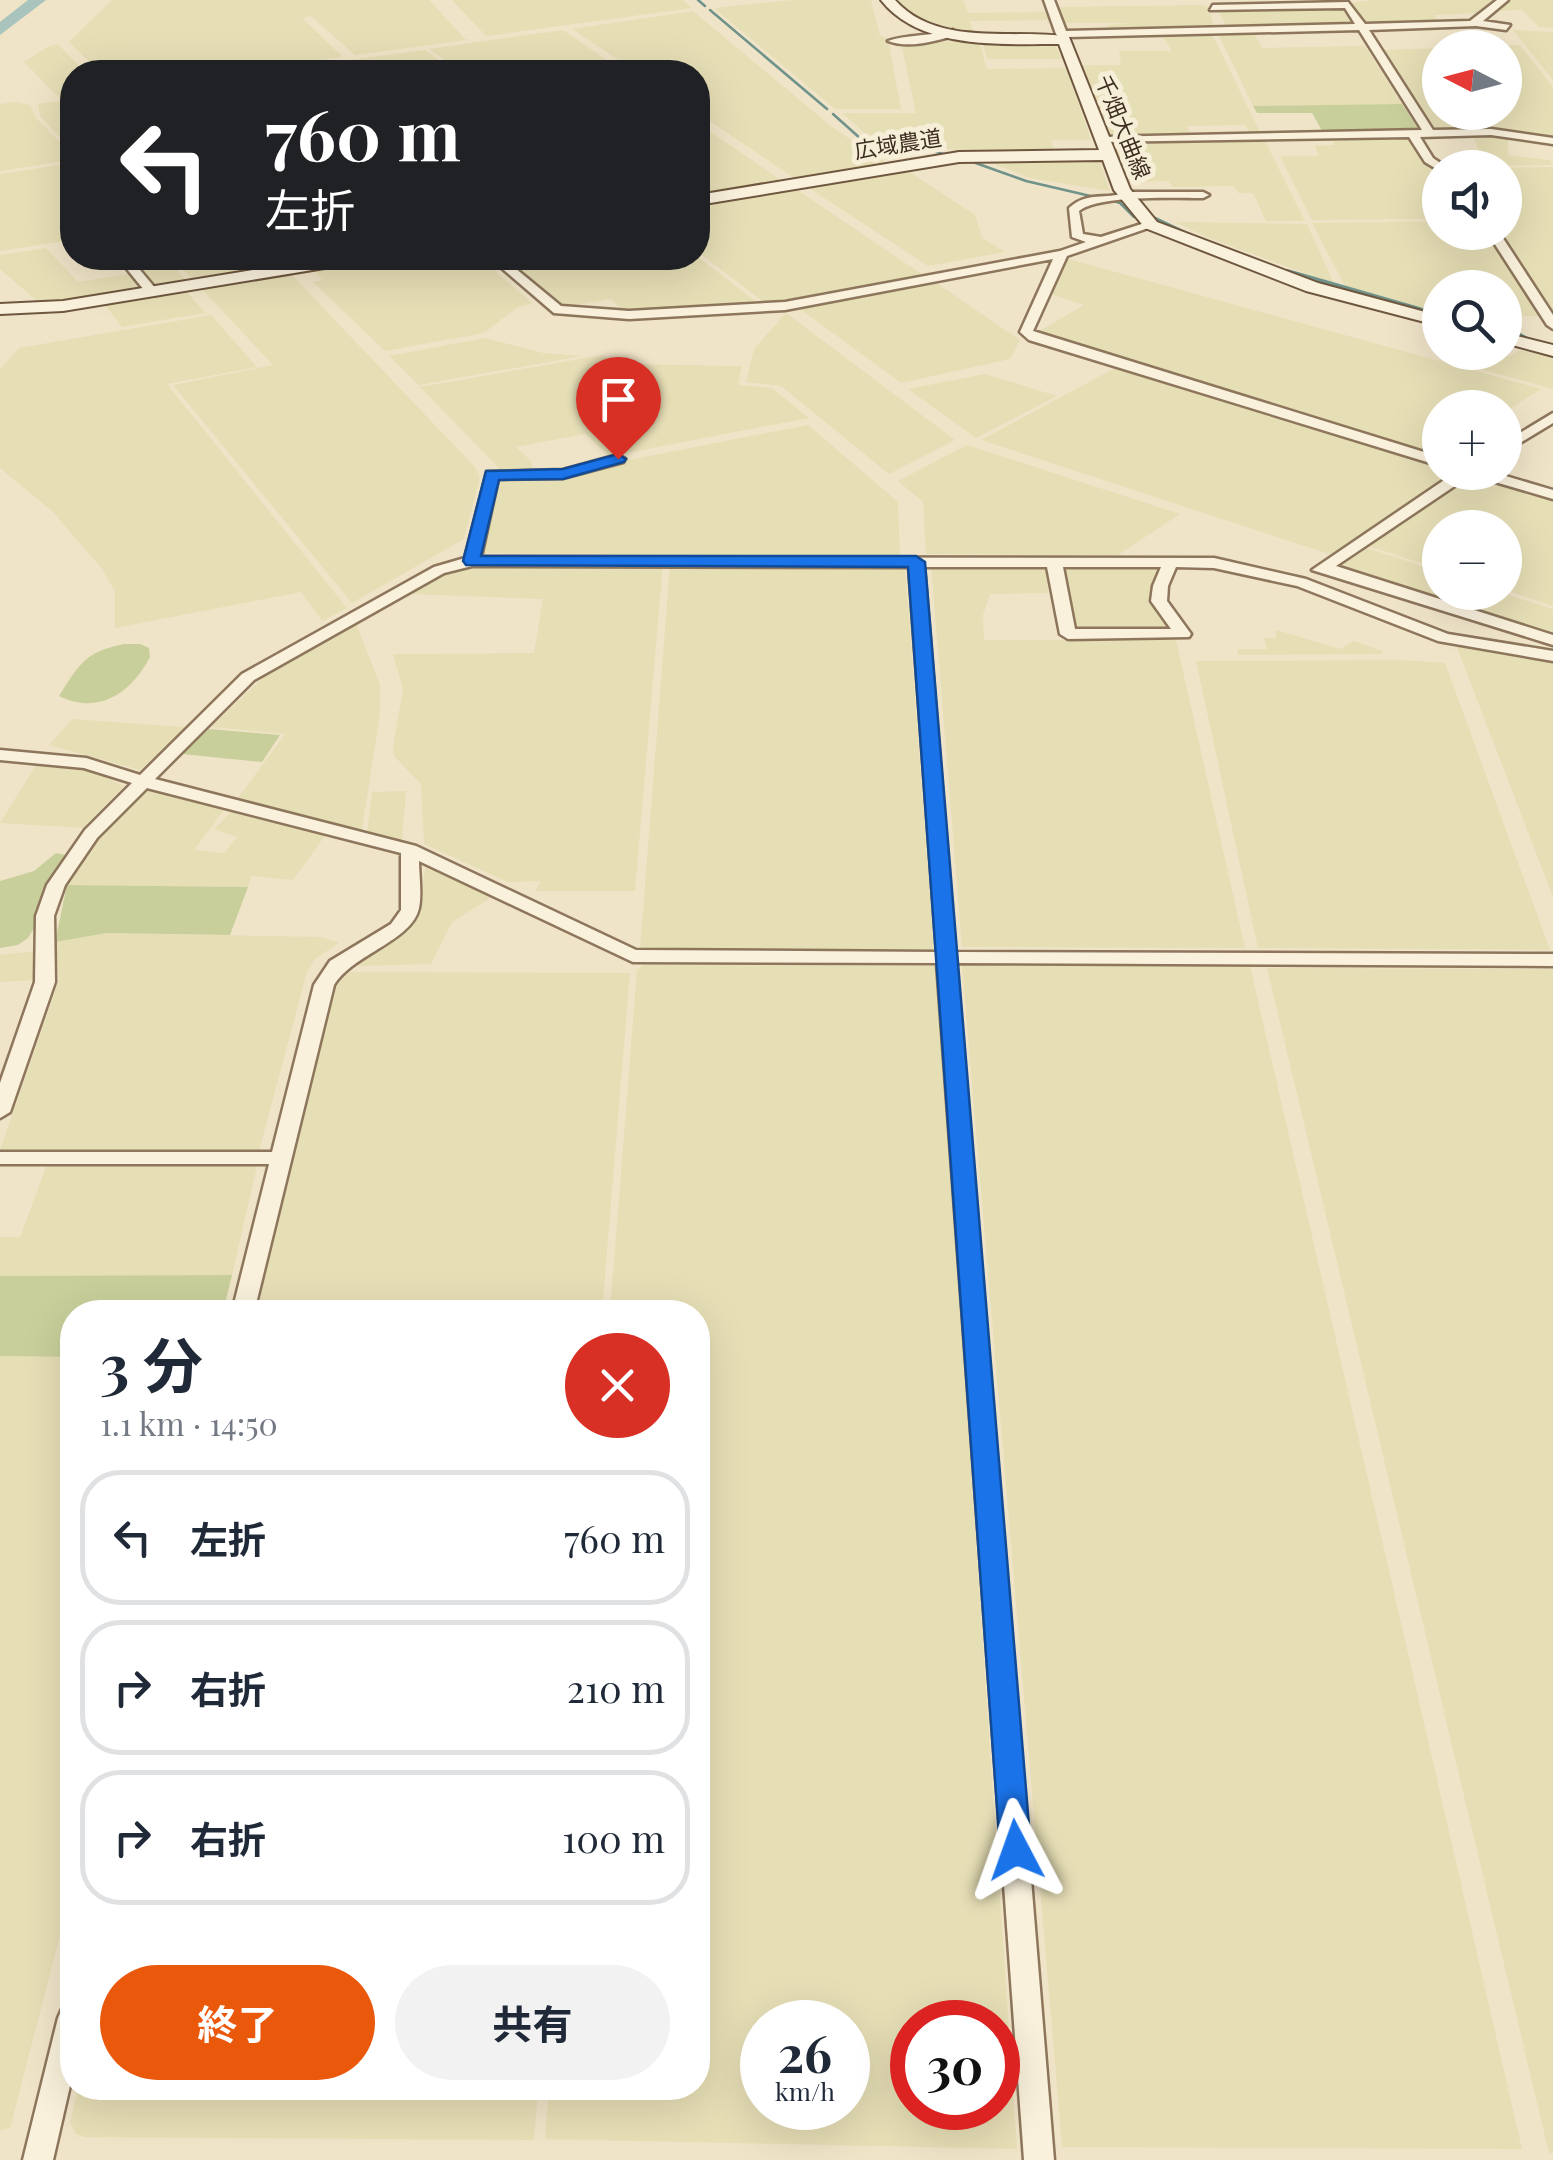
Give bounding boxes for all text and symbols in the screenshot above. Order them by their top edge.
north arrow [1422,30,1522,130]
map controls [1422,30,1522,610]
street label: 千畑大曲線 [1089,70,1158,183]
text: 760 m [265,85,461,179]
icon: left [100,100,230,230]
street label: 広域農道 [852,121,944,165]
button: sound [1422,150,1522,250]
text: 左折 [265,178,355,238]
button: search [1422,270,1522,370]
pin [576,357,661,460]
icon: arrive [591,372,646,427]
button: + [1422,390,1522,490]
button: − [1422,510,1522,610]
text: 3 分 [100,1323,203,1403]
button: close [565,1333,670,1438]
text: 1.1 km · 14:50 [100,1401,278,1444]
icon: left [105,1510,160,1565]
text: 760 m [564,1512,665,1563]
text: 左折 [190,1513,266,1564]
icon: right [105,1660,160,1715]
text: 210 m [567,1662,665,1713]
text: 右折 [190,1663,266,1714]
position arrow [964,1798,1068,1902]
icon: right [105,1810,160,1865]
text: 100 m [562,1812,665,1863]
text: 右折 [190,1813,266,1864]
button: 終了 [100,1965,375,2080]
button: 共有 [395,1965,670,2080]
speed limit sign: 30 [890,2000,1020,2130]
text: 26 [778,2019,832,2086]
text: km/h [775,2074,835,2107]

